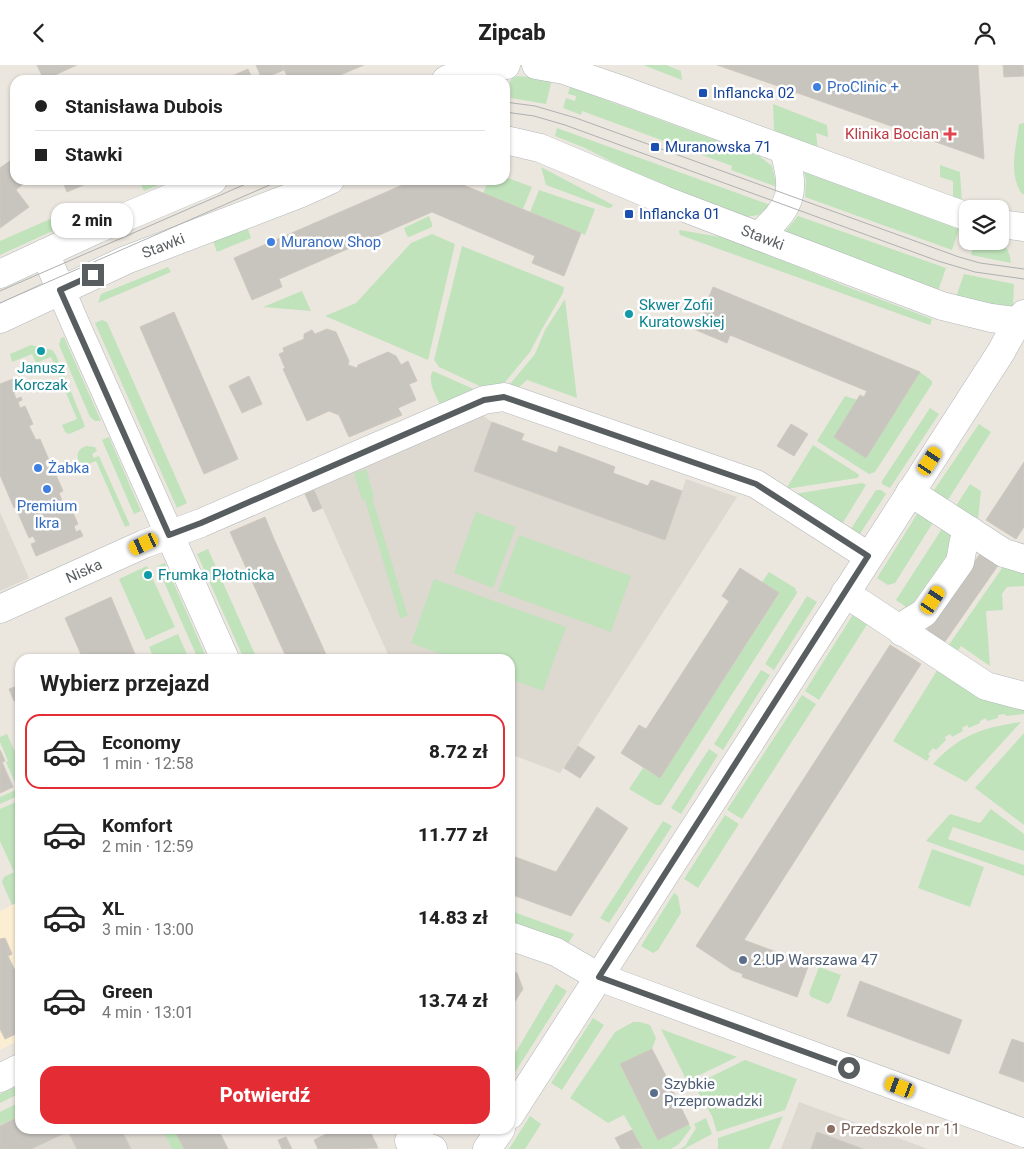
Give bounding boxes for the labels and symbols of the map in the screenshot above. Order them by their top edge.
place label: ProClinic + [827,78,899,96]
marker: ProClinic + [811,81,823,93]
place label: Inflancka 02 [713,84,795,102]
marker: Inflancka 02 [697,87,709,99]
place label: Klinika Bocian [845,125,939,143]
marker: Klinika Bocian [943,127,957,141]
place label: Muranowska 71 [665,138,772,156]
marker: Muranowska 71 [649,141,661,153]
callout: 2 min [52,203,134,237]
place label: Inflancka 01 [639,205,721,223]
marker: Inflancka 01 [623,208,635,220]
street label: Stawki [739,221,787,254]
street label: Stawki [139,229,187,262]
place label: Muranow Shop [281,233,381,251]
marker: Muranow Shop [265,236,277,248]
route end [82,264,104,286]
place label: Skwer Zofii Kuratowskiej [639,296,725,331]
marker: Skwer Zofii Kuratowskiej [623,308,635,320]
marker: Janusz Korczak [35,345,47,357]
place label: Janusz Korczak [14,359,68,394]
car [915,444,944,478]
place label: Żabka [48,459,89,477]
marker: Żabka [32,462,44,474]
marker: Premium Ikra [41,483,53,495]
place label: Premium Ikra [17,497,77,532]
car [127,531,160,557]
street label: Niska [63,555,105,587]
place label: Frumka Płotnicka [158,566,275,584]
marker: Frumka Płotnicka [142,569,154,581]
car [918,583,947,617]
place label: 2.UP Warszawa 47 [753,951,878,969]
marker: 2.UP Warszawa 47 [737,954,749,966]
route start [838,1057,860,1079]
place label: Szybkie Przeprowadzki [664,1075,762,1110]
car [883,1075,916,1099]
marker: Szybkie Przeprowadzki [648,1087,660,1099]
place label: Przedszkole nr 11 [841,1120,960,1138]
marker: Przedszkole nr 11 [825,1123,837,1135]

